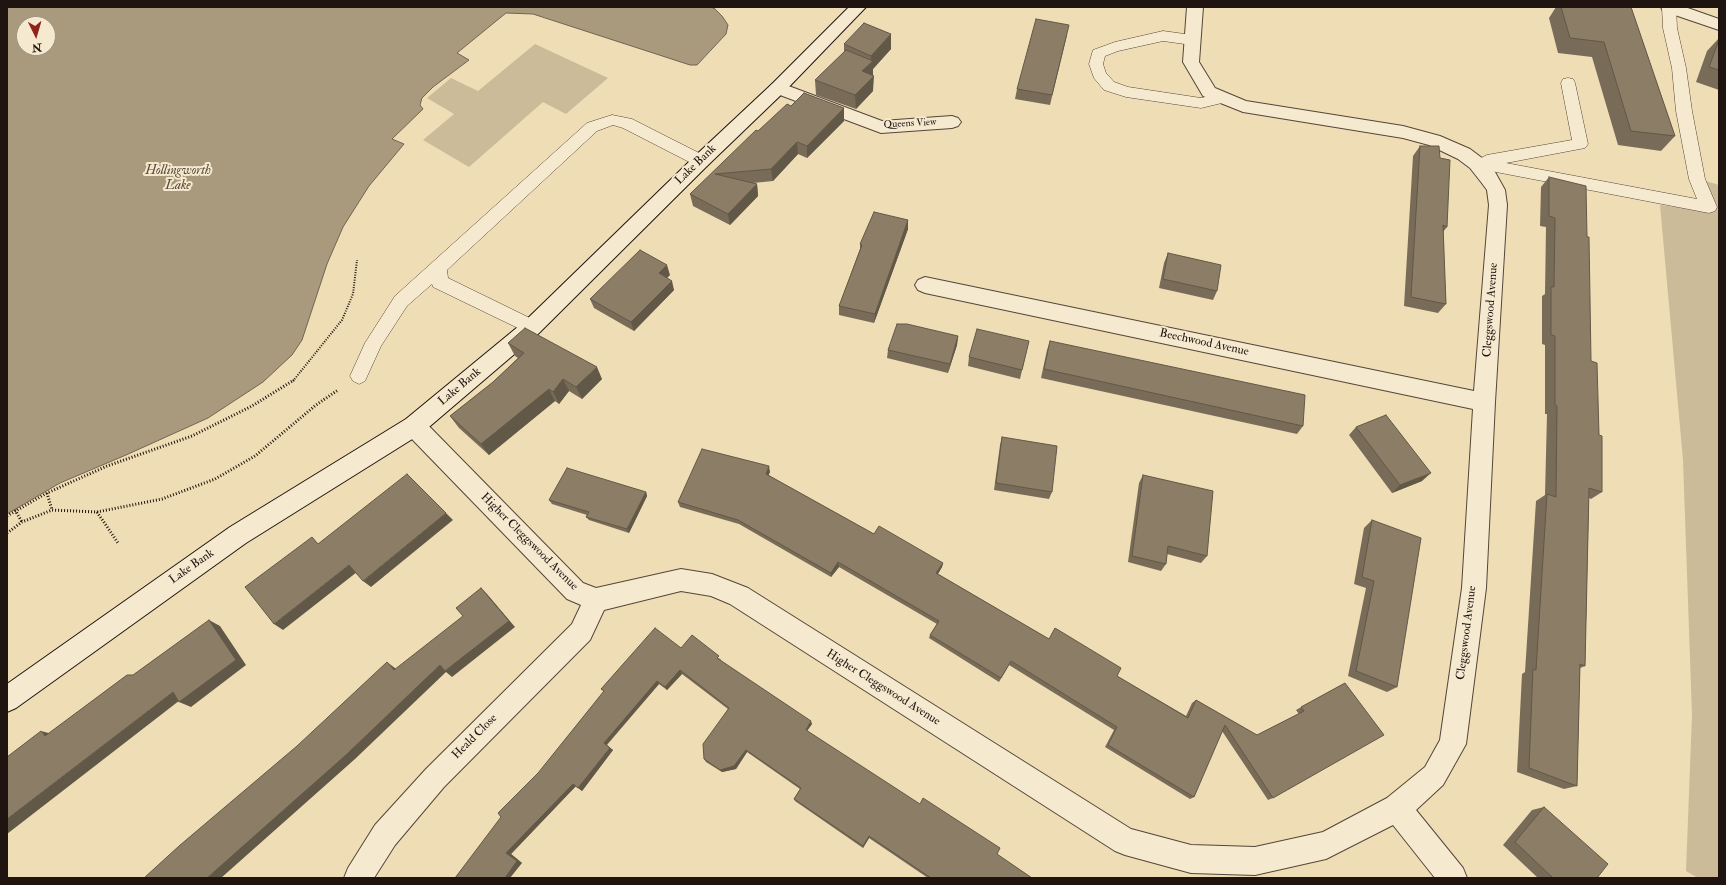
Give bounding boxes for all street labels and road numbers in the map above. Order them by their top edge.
street label: Queens View [883,117,937,131]
street label: Lake Bank [672,142,720,188]
street label: Cleggswood Avenue [1481,262,1501,358]
street label: Beechwood Avenue [1158,327,1250,359]
street label: Lake Bank [436,365,484,409]
street label: Higher Cleggswood Avenue [477,490,581,594]
street label: Lake Bank [167,546,217,588]
street label: Cleggswood Avenue [1454,585,1480,681]
street label: Higher Cleggswood Avenue [823,647,943,729]
street label: Heald Close [449,711,501,763]

